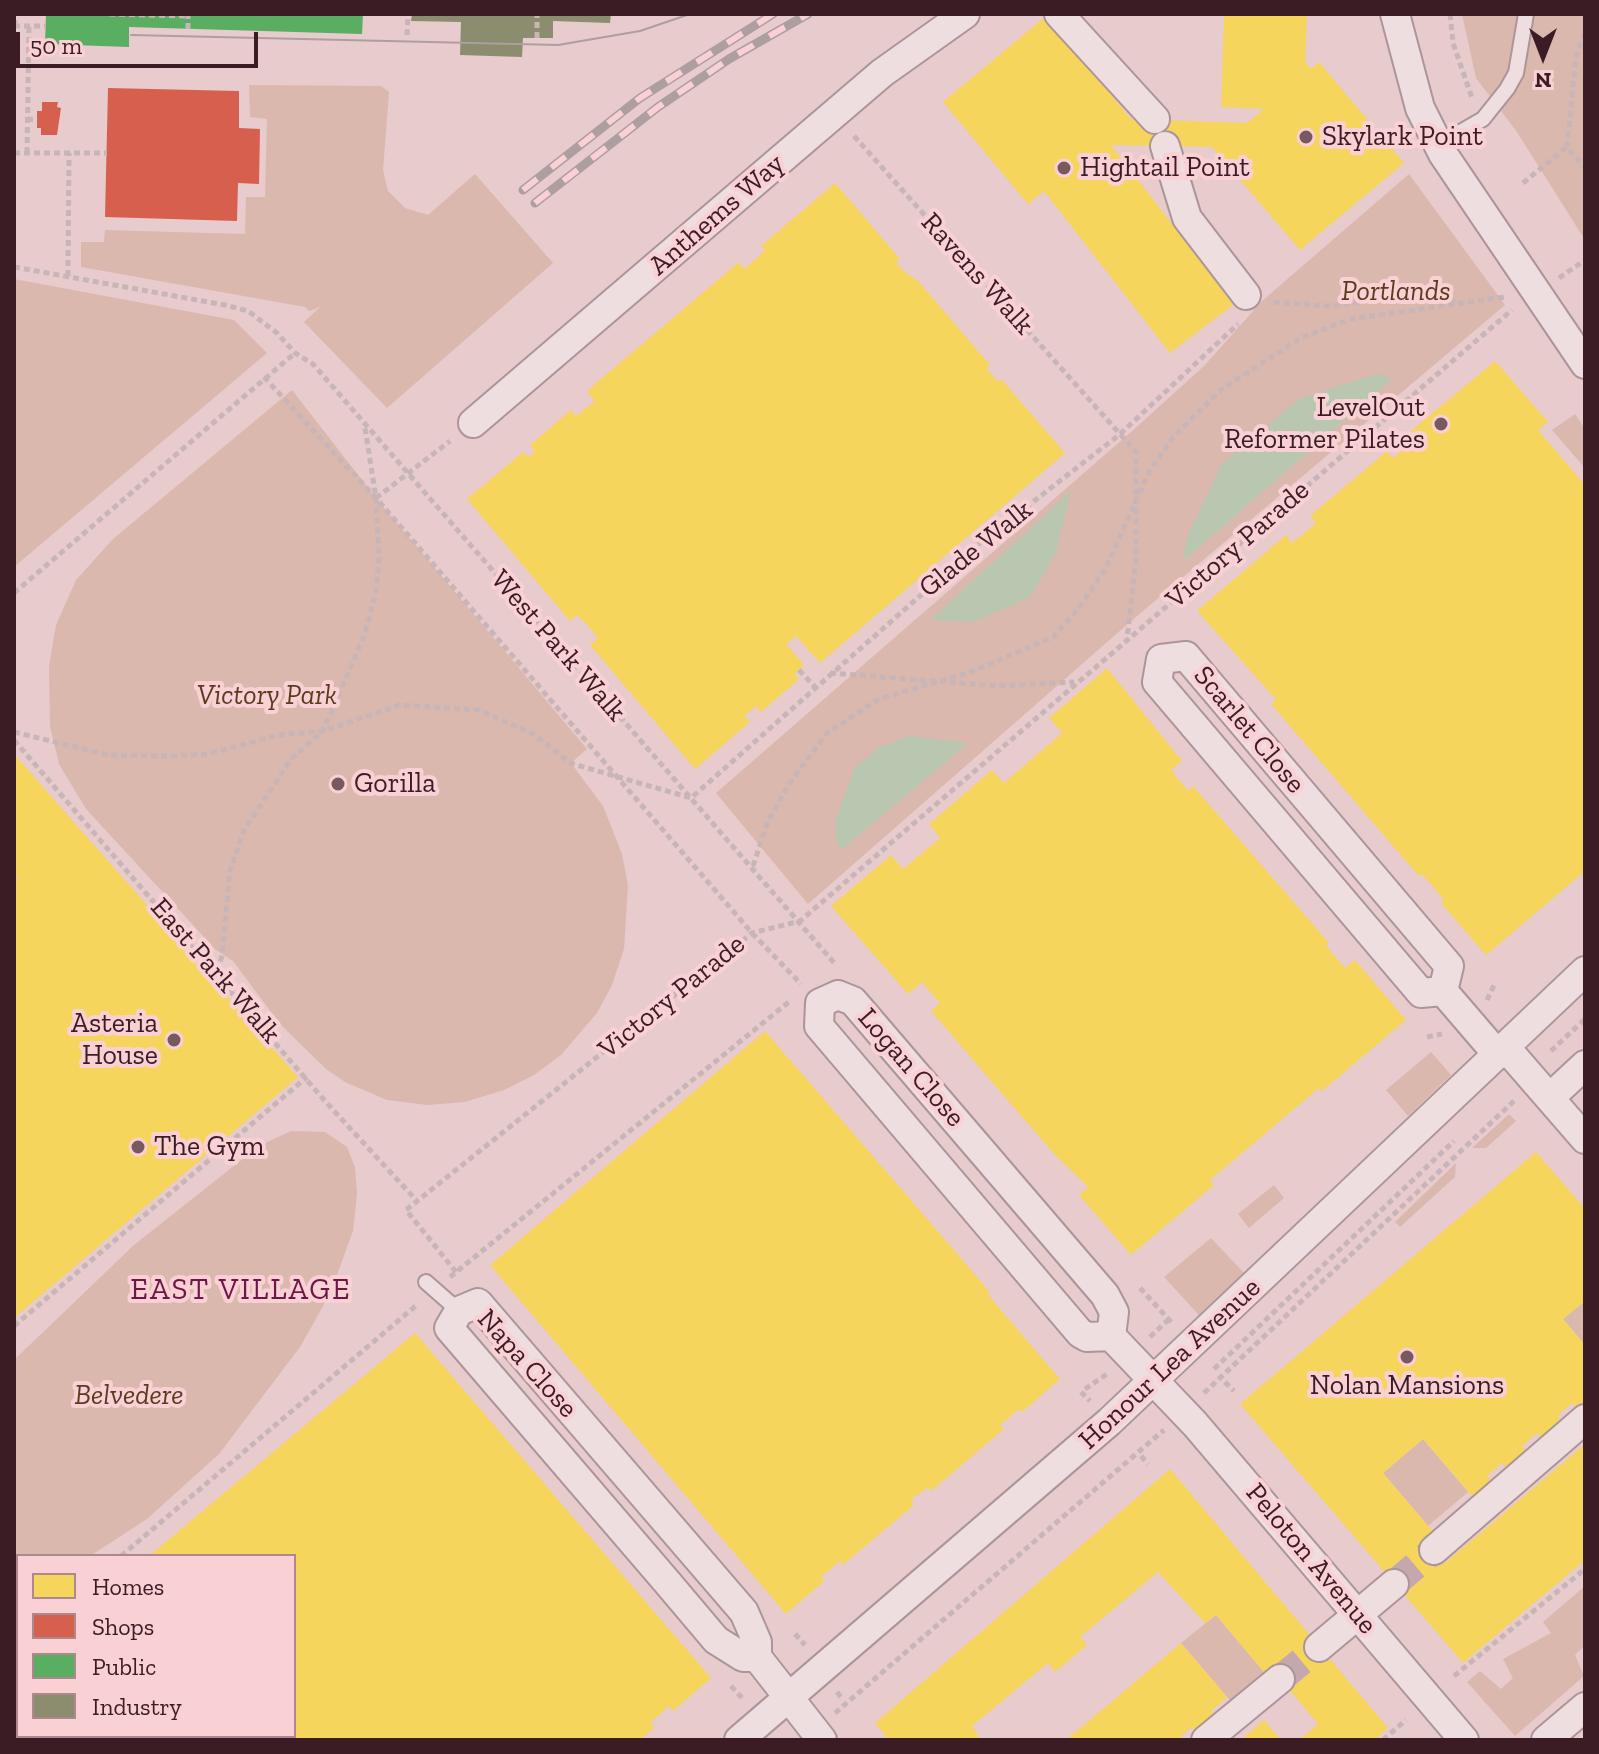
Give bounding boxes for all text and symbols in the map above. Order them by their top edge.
scale bar [20,16,262,66]
north arrow [1503,16,1583,96]
text: 50 m [30,31,82,60]
text: N [1535,67,1551,94]
place label: Skylark Point [1322,120,1483,154]
marker: Skylark Point [1297,128,1315,146]
street label: Anthems Way [642,147,792,283]
place label: Hightail Point [1080,151,1250,185]
marker: Hightail Point [1055,159,1073,177]
street label: Ravens Walk [914,206,1040,342]
park label: Portlands [1341,275,1451,309]
place label: LevelOut Reformer Pilates [1224,391,1425,457]
marker: LevelOut Reformer Pilates [1432,415,1450,433]
street label: Victory Parade [1160,474,1316,616]
street label: Glade Walk [913,493,1039,605]
street label: West Park Walk [483,563,633,729]
street label: Scarlet Close [1186,660,1312,800]
park label: Victory Park [197,679,337,713]
place label: Gorilla [354,767,436,801]
marker: Gorilla [329,775,347,793]
street label: East Park Walk [143,892,287,1050]
street label: Victory Parade [592,928,752,1066]
street label: Logan Close [850,1002,972,1134]
place label: Asteria House [71,1007,158,1073]
marker: Asteria House [165,1031,183,1049]
place label: The Gym [154,1130,264,1164]
marker: The Gym [129,1138,147,1156]
street label: Honour Lea Avenue [1072,1271,1268,1457]
district label: EAST VILLAGE [130,1272,352,1308]
street label: Napa Close [470,1303,584,1425]
marker: Nolan Mansions [1398,1348,1416,1366]
place label: Nolan Mansions [1310,1369,1504,1403]
park label: Belvedere [75,1379,183,1413]
street label: Peloton Avenue [1238,1477,1384,1641]
legend [16,1554,296,1738]
text: Homes [92,1572,164,1601]
text: Shops [92,1612,154,1641]
text: Public [92,1652,156,1681]
text: Industry [92,1692,182,1721]

